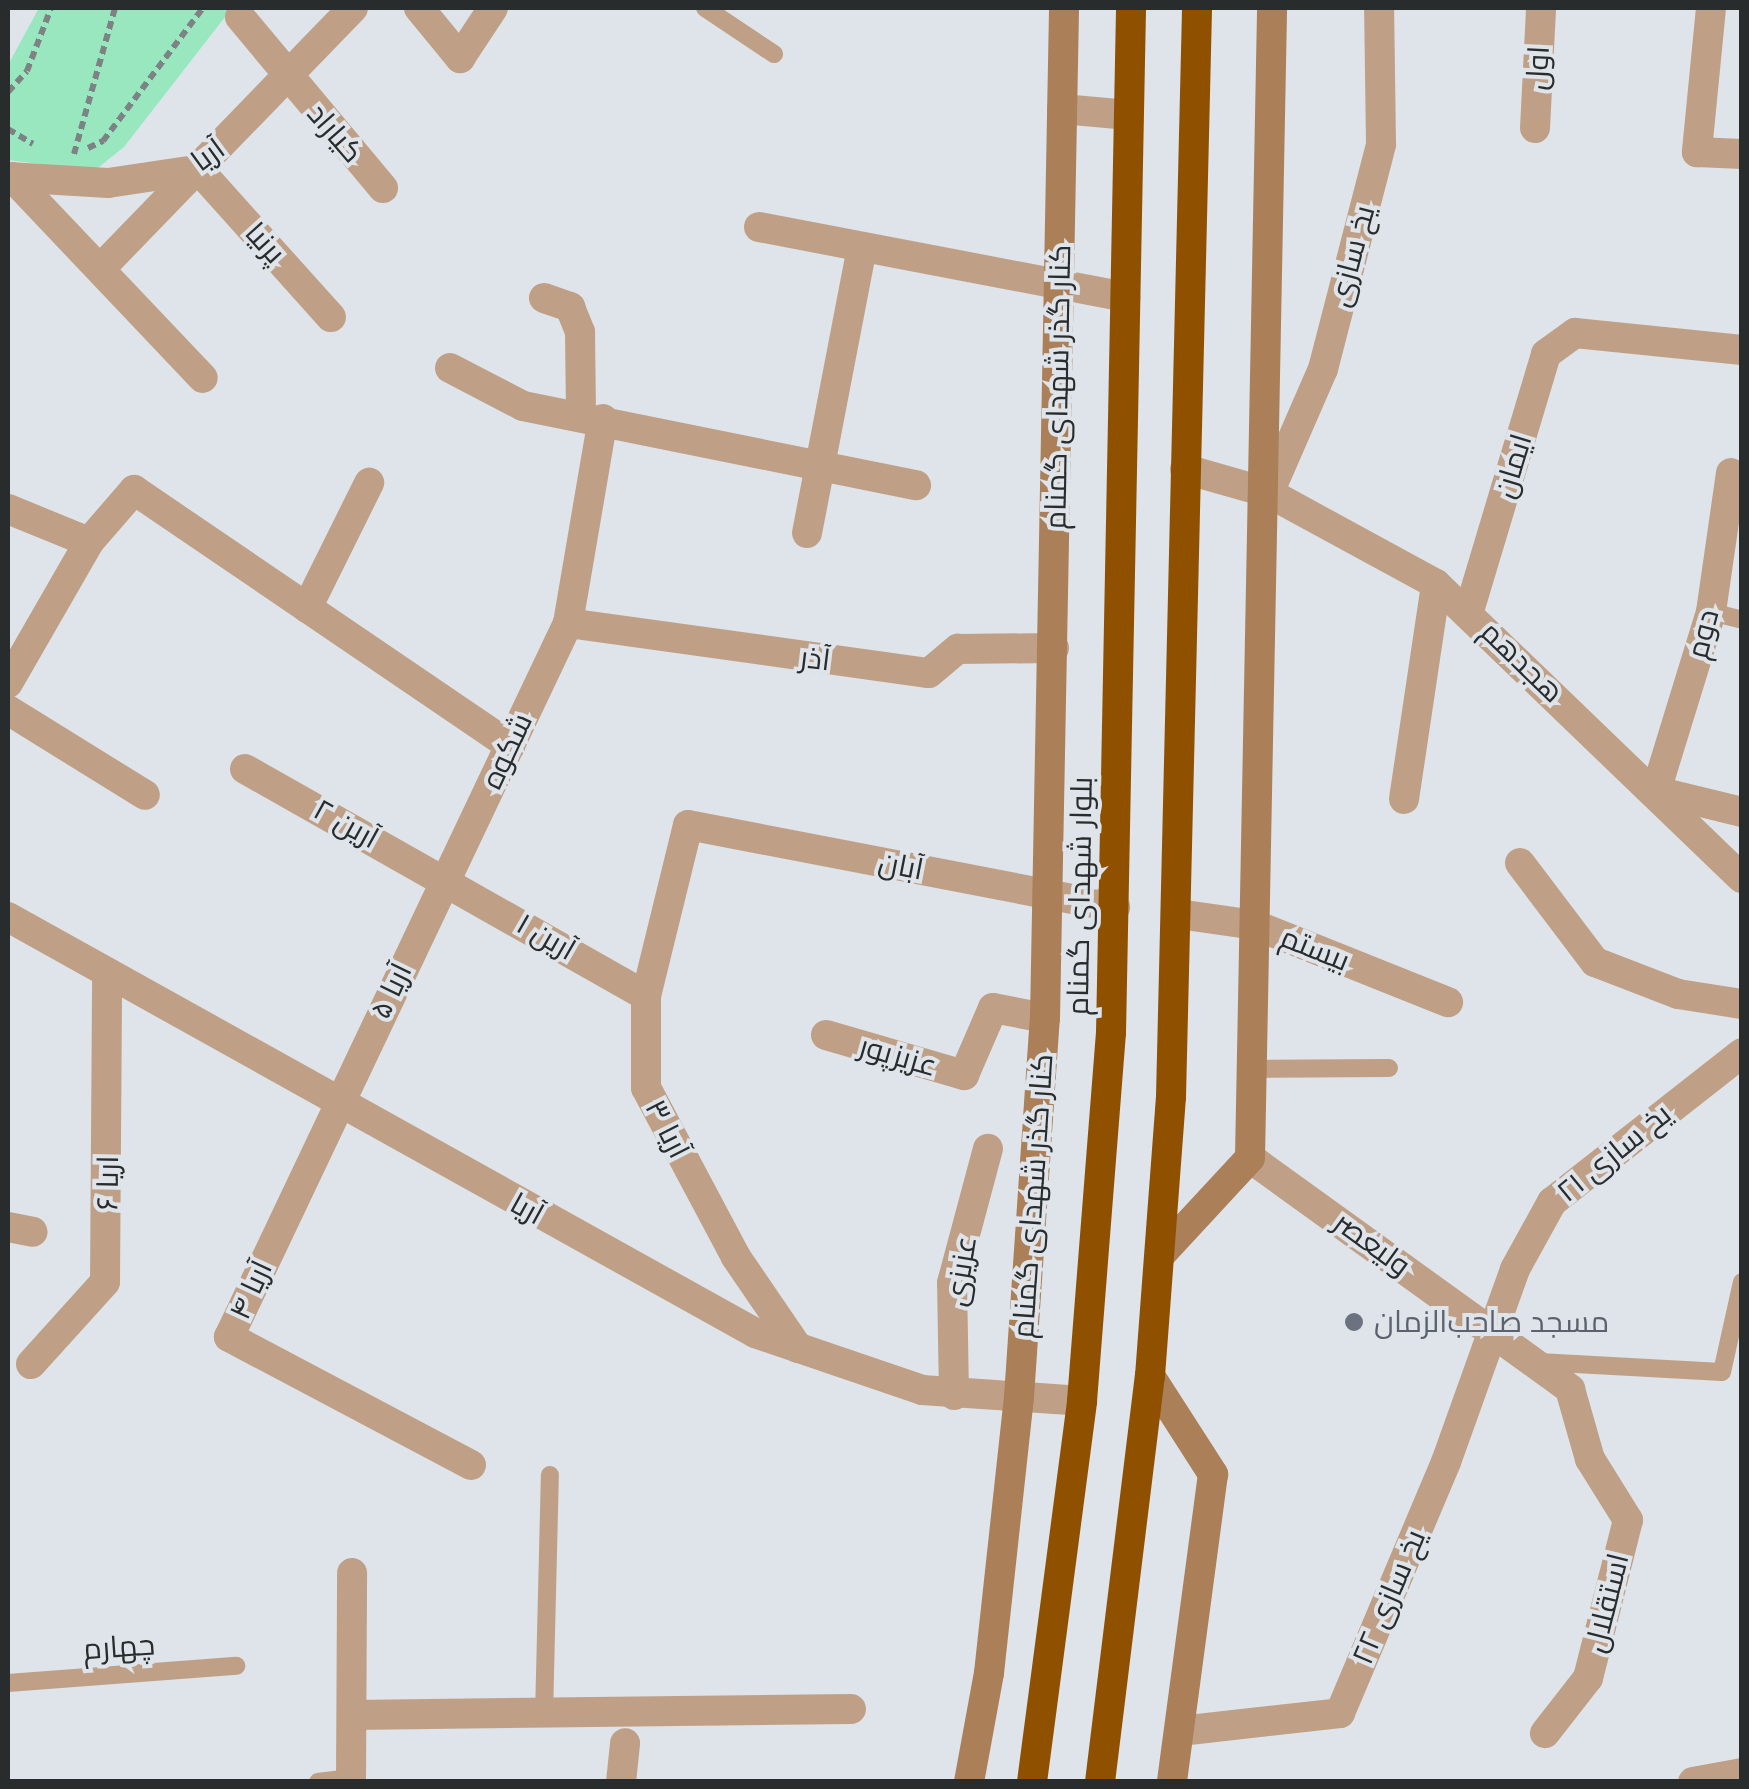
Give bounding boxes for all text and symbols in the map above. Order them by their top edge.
street label: اول [1519,45,1557,91]
street label: کیاراد [299,96,371,170]
street label: آریا [184,131,232,179]
street label: یخ سازی [1321,201,1383,311]
street label: پرنیا [237,215,293,271]
street label: کنار گذر شهدای گمنام [1038,244,1078,530]
street label: ایمان [1486,430,1540,502]
street label: دوم [1679,605,1727,663]
street label: هجدهم [1473,614,1571,710]
street label: آذر [798,639,832,679]
street label: شکوه [474,707,540,795]
street label: بلوار شهدای گمنام [1060,776,1100,1016]
street label: آرین ۲ [307,792,385,856]
street label: آبان [876,844,926,888]
street label: آرین ۱ [510,906,582,968]
street label: بیستم [1275,919,1355,979]
street label: آریا ۵ [362,957,420,1025]
street label: عزیزپور [855,1028,941,1084]
street label: کنار گذر شهدای گمنام [1005,1053,1061,1339]
street label: آریا ۳ [637,1094,697,1164]
street label: یخ سازی ۲۱ [1550,1096,1678,1210]
street label: اریا ۶ [90,1155,126,1211]
street label: آریا [504,1185,550,1233]
street label: ولیعصر [1327,1204,1417,1284]
street label: عزیزی [938,1233,984,1309]
street label: آریا ۴ [222,1255,280,1325]
place label: مسجد صاحب‌الزمان [1374,1304,1609,1340]
marker: مسجد صاحب‌الزمان [1343,1311,1365,1333]
street label: یخ سازی ۲۲ [1345,1524,1433,1670]
street label: استقلال [1577,1550,1637,1656]
street label: چهارم [82,1627,156,1667]

